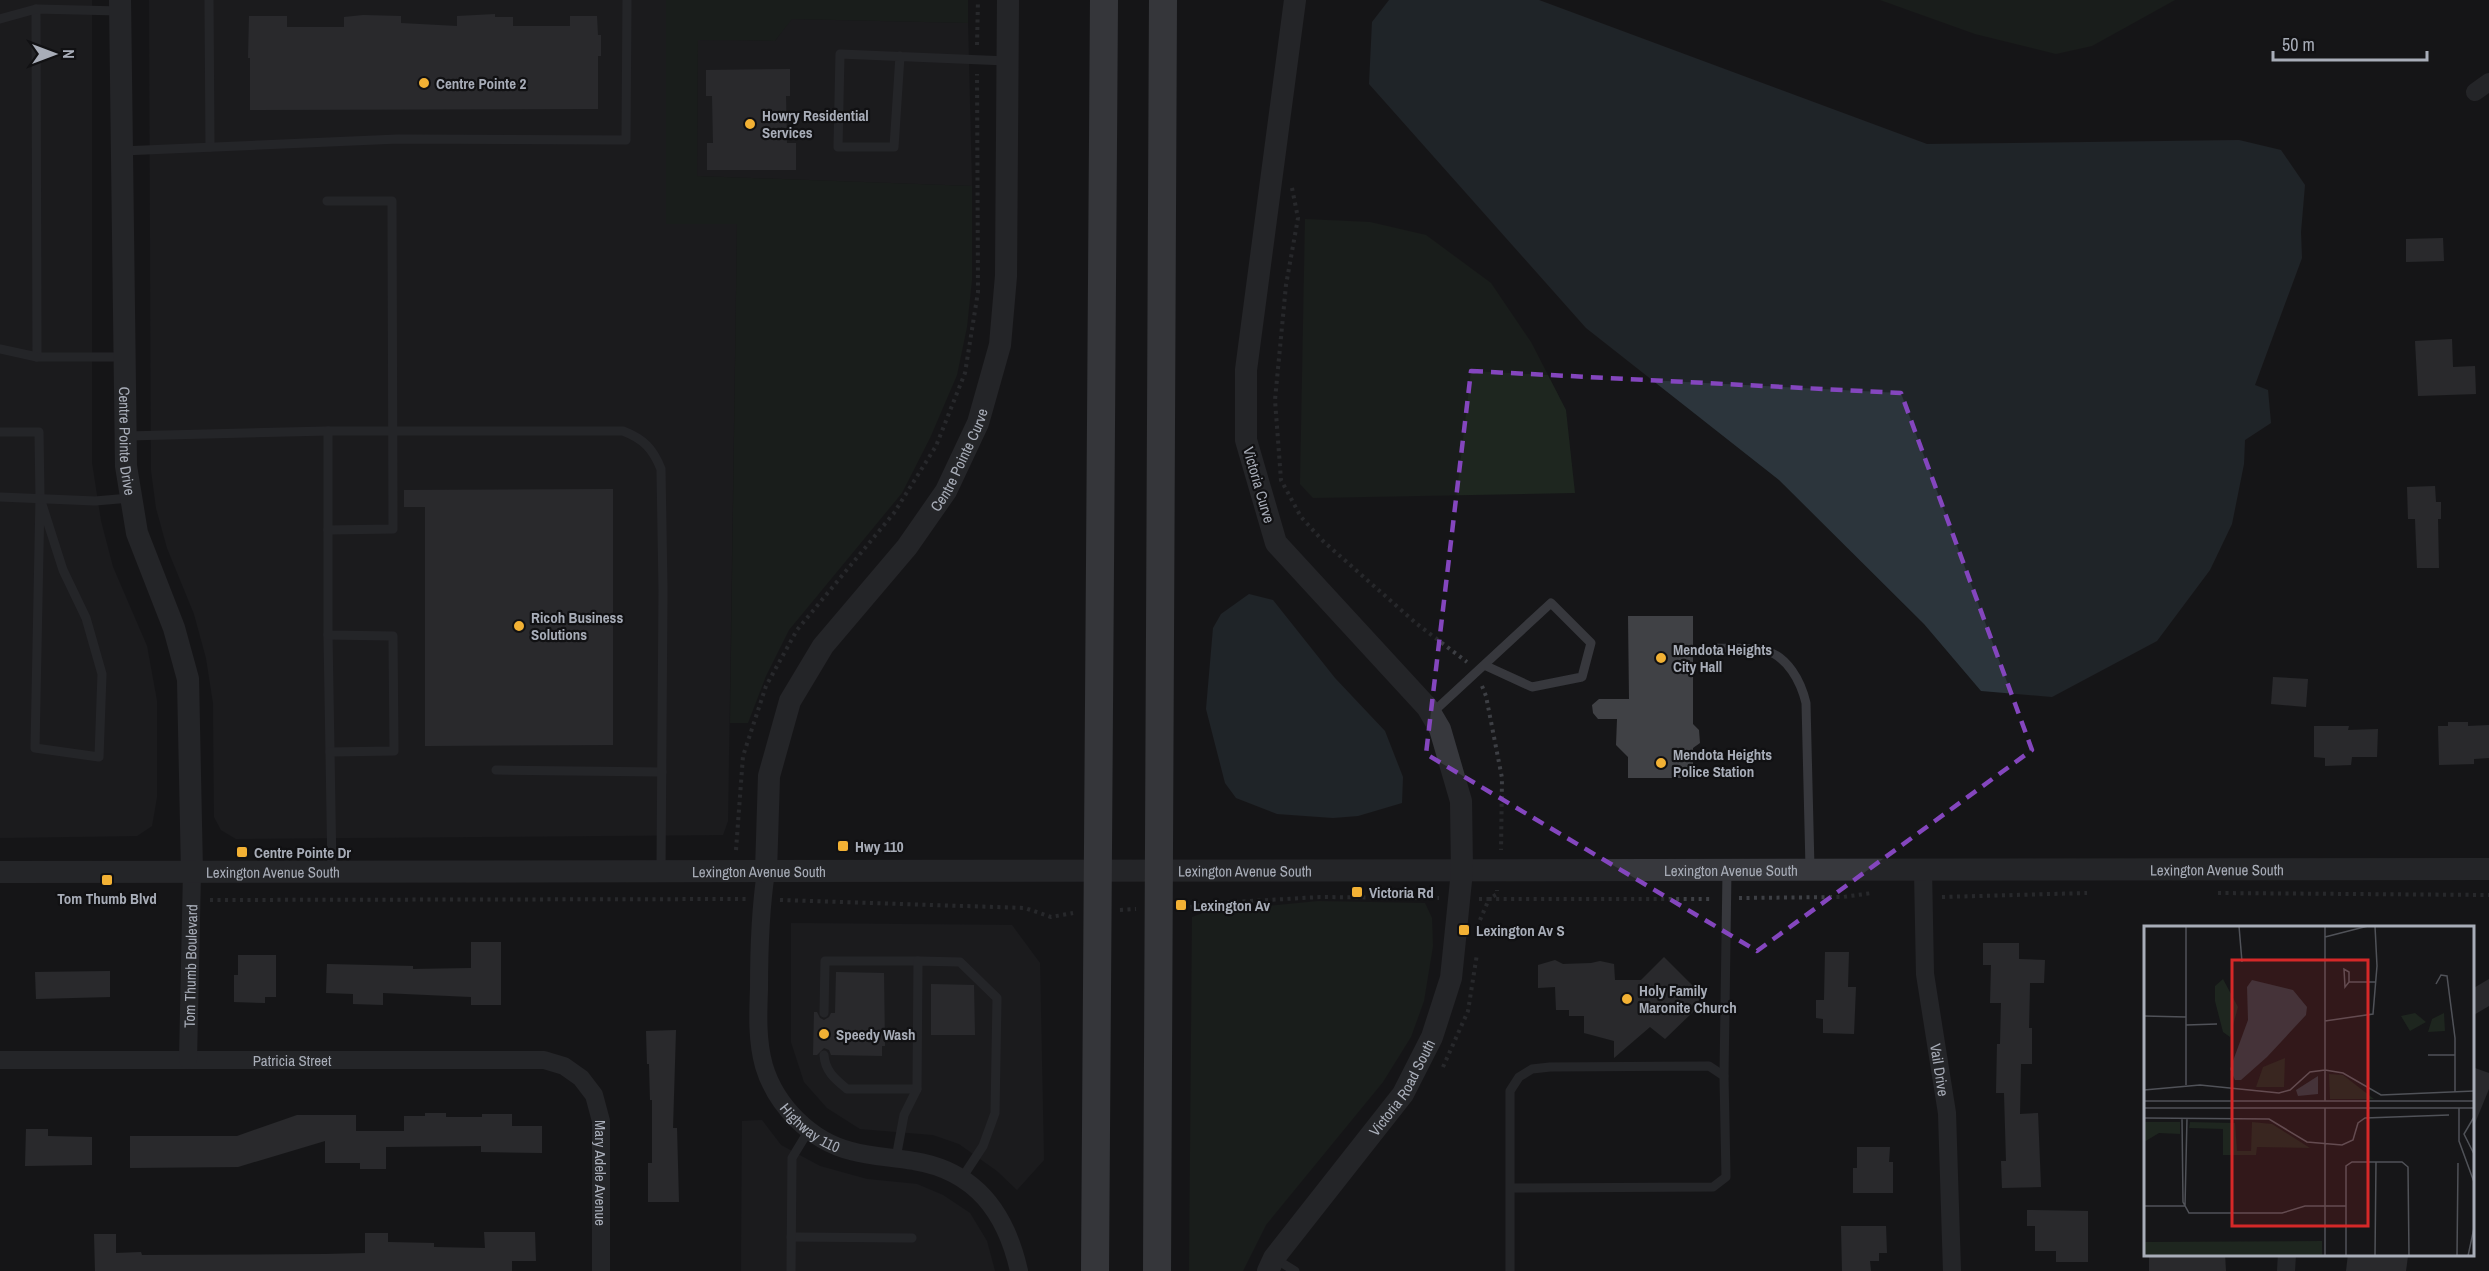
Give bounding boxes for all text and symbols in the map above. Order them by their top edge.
north arrow [24,24,84,84]
scale bar [2273,24,2428,62]
text: 50 m [2282,32,2315,57]
text: N [58,49,80,59]
place label: Centre Pointe 2 [436,73,526,94]
marker: Centre Pointe 2 [417,76,431,90]
place label: Howry Residential Services [762,105,869,143]
marker: Howry Residential Services [743,117,757,131]
street label: Centre Pointe Drive [114,386,141,497]
street label: Centre Pointe Curve [925,406,992,515]
street label: Victoria Curve [1238,444,1280,526]
place label: Ricoh Business Solutions [531,607,623,645]
marker: Ricoh Business Solutions [512,619,526,633]
place label: Mendota Heights City Hall [1673,639,1772,677]
marker: Mendota Heights City Hall [1654,651,1668,665]
place label: Mendota Heights Police Station [1673,744,1772,782]
marker: Mendota Heights Police Station [1654,756,1668,770]
place label: Hwy 110 [855,836,904,857]
marker: Hwy 110 [836,839,850,853]
place label: Centre Pointe Dr [254,842,351,863]
marker: Centre Pointe Dr [235,845,249,859]
street label: Lexington Avenue South [1664,859,1798,880]
street label: Lexington Avenue South [2150,859,2284,880]
street label: Lexington Avenue South [1178,860,1312,881]
street label: Lexington Avenue South [206,861,340,882]
street label: Lexington Avenue South [692,861,826,882]
marker: Tom Thumb Blvd [100,873,114,887]
place label: Victoria Rd [1369,882,1434,903]
marker: Victoria Rd [1350,885,1364,899]
place label: Tom Thumb Blvd [57,888,157,909]
place label: Lexington Av [1193,895,1270,916]
marker: Lexington Av [1174,898,1188,912]
street label: Tom Thumb Boulevard [178,904,202,1028]
place label: Lexington Av S [1476,920,1565,941]
marker: Lexington Av S [1457,923,1471,937]
inset map [2144,926,2474,1256]
place label: Holy Family Maronite Church [1639,980,1737,1018]
marker: Holy Family Maronite Church [1620,992,1634,1006]
place label: Speedy Wash [836,1024,916,1045]
marker: Speedy Wash [817,1027,831,1041]
street label: Victoria Road South [1364,1035,1440,1140]
street label: Vail Drive [1926,1042,1955,1098]
street label: Patricia Street [253,1050,332,1071]
street label: Highway 110 [776,1098,844,1157]
street label: Mary Adele Avenue [591,1120,612,1226]

